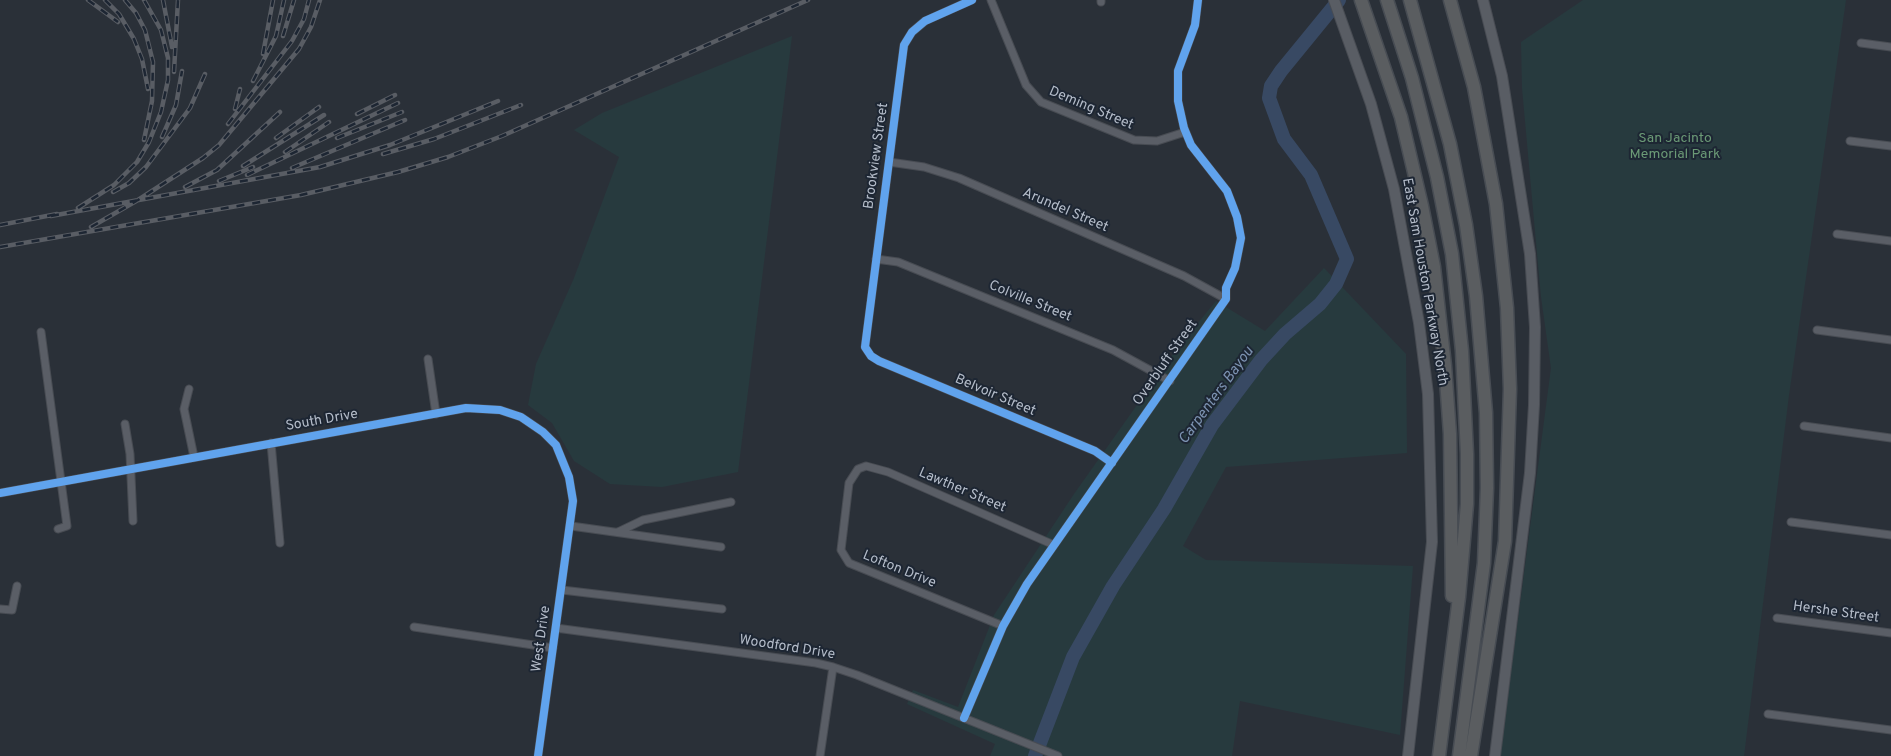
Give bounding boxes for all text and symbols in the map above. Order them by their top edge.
street label: Deming Street [1046,84,1136,134]
street label: Brookview Street [861,102,893,210]
park label: San Jacinto Memorial Park [1630,131,1720,164]
street label: East Sam Houston Parkway North [1397,177,1451,387]
street label: Arundel Street [1019,185,1111,237]
street label: Colville Street [986,278,1074,326]
street label: Overbluff Street [1130,317,1202,409]
water label: Carpenters Bayou [1176,344,1258,448]
street label: Belvoir Street [952,371,1038,421]
street label: South Drive [285,406,359,436]
street label: Lawther Street [916,465,1008,517]
street label: Lofton Drive [860,548,938,592]
street label: Hershe Street [1792,599,1880,627]
street label: West Drive [529,605,555,673]
street label: Woodford Drive [738,632,836,664]

